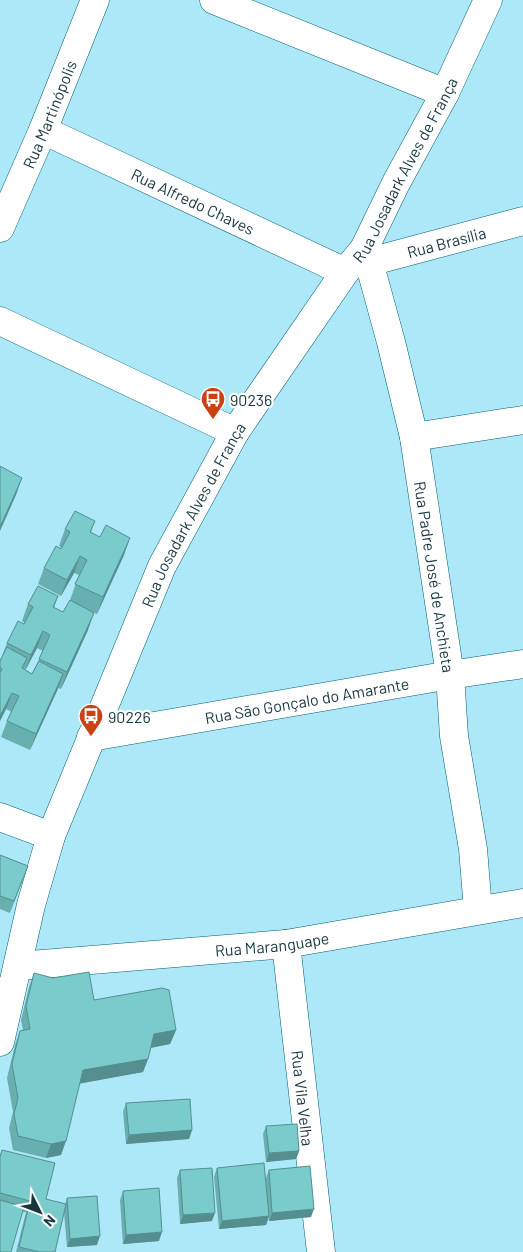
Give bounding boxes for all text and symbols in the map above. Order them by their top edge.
street label: Rua Martinópolis [18,57,80,171]
street label: Rua Josadark Alves de França [348,74,460,266]
street label: Rua Alfredo Chaves [129,164,258,238]
street label: Rua Brasília [405,222,488,261]
bus stop icon: 90236 [200,386,226,420]
place label: 90236 [230,390,272,409]
street label: Rua Josadark Alves de França [137,418,249,610]
street label: Rua Padre José de Anchieta [411,480,459,674]
street label: Rua São Gonçalo do Amarante [203,673,410,727]
bus stop icon: 90226 [78,703,104,737]
place label: 90226 [108,707,151,726]
street label: Rua Maranguape [214,927,330,959]
street label: Rua Vila Velha [289,1049,318,1147]
north arrow [15,1187,65,1237]
text: N [41,1212,59,1230]

